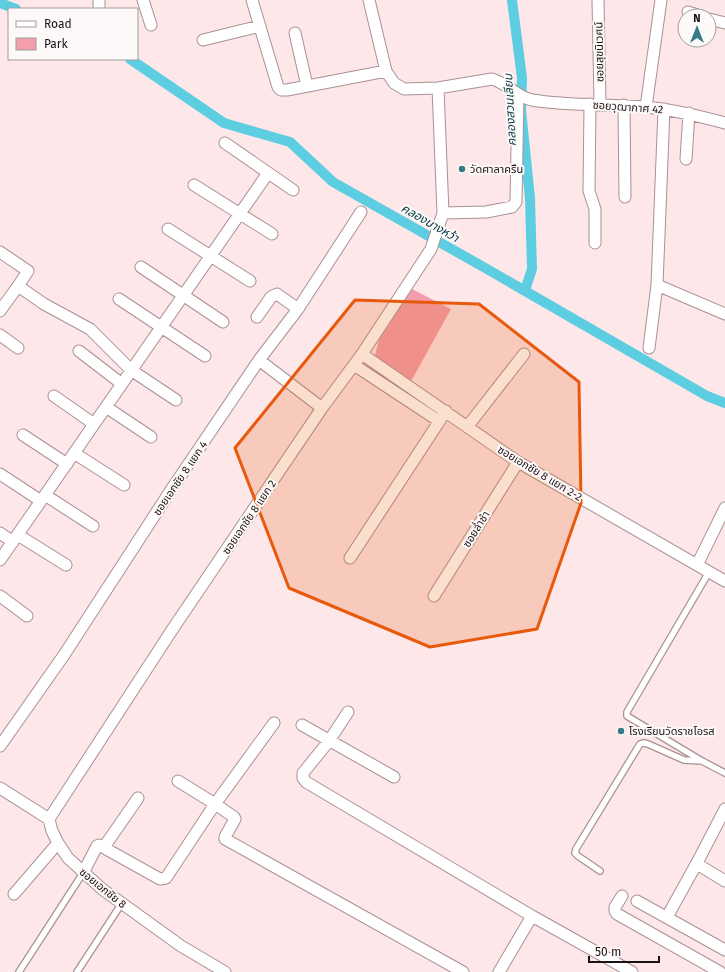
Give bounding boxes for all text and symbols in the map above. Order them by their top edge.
legend [8,8,138,60]
north arrow [677,8,717,48]
text: N [693,12,701,25]
text: Road [44,17,72,31]
street label: ซอยสุขนิเวศน์ [592,22,607,82]
text: Park [44,37,68,51]
water label: คลองสวนเลียบ [501,73,519,146]
street label: ซอยวุฒากาศ 42 [592,99,664,116]
place label: วัดศาลาครืน [470,163,523,176]
marker: วัดศาลาครืน [457,164,467,174]
water label: คลองบางหว้า [399,201,462,246]
street label: ซอยเอกชัย 8 แยก 4 [151,438,210,518]
street label: ซอยเอกชัย 8 แยก 2-2 [495,443,584,504]
street label: ซอยเอกชัย 8 แยก 2 [220,478,279,557]
street label: ซอยล่ำชำ [459,508,493,550]
place label: โรงเรียนวัดราชโอรส [629,725,715,738]
marker: โรงเรียนวัดราชโอรส [616,726,626,736]
street label: ซอยเอกชัย 8 [77,866,129,911]
scale bar [589,938,659,964]
text: 50 m [595,945,621,959]

